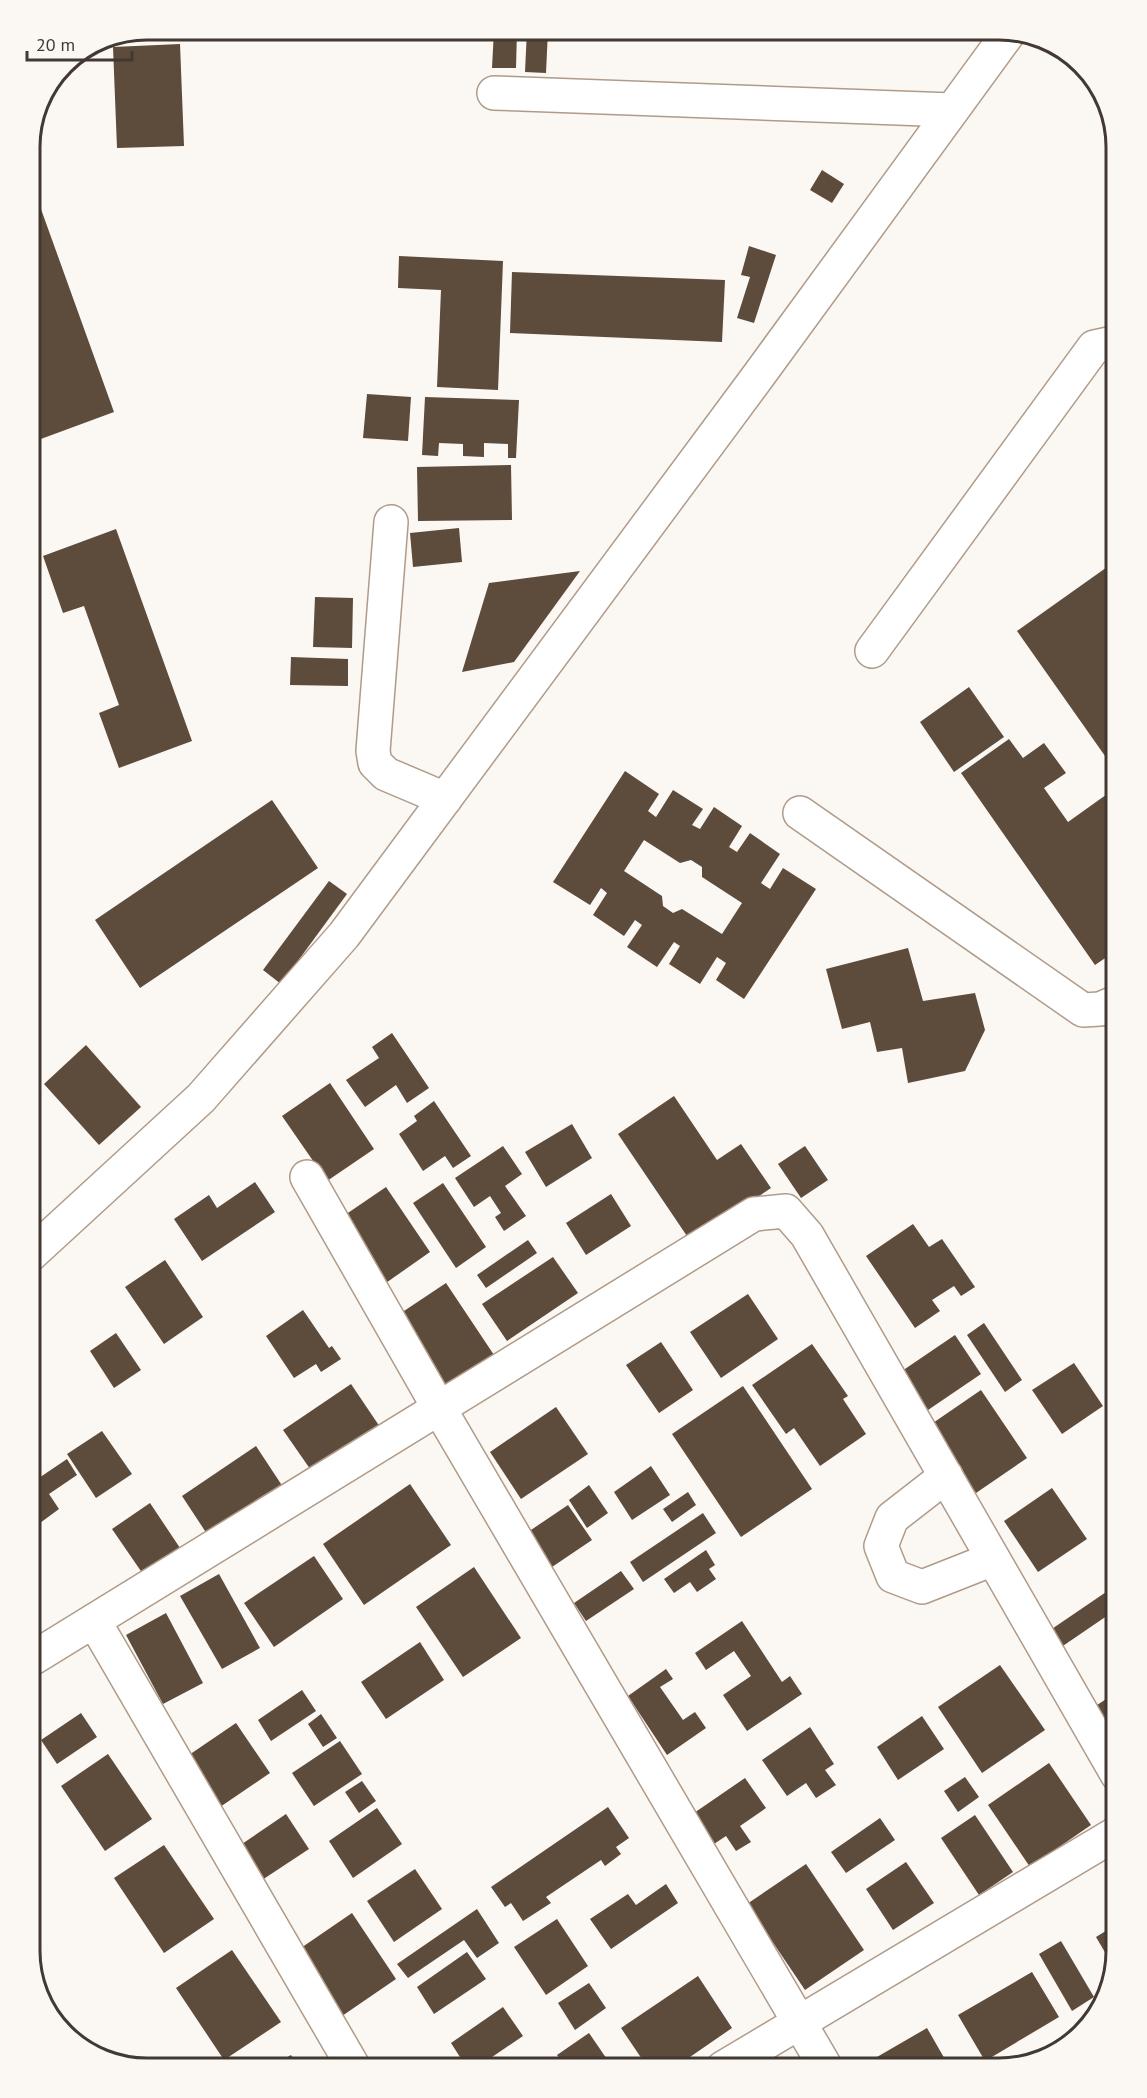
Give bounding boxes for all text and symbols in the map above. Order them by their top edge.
scale bar [27,24,132,62]
text: 20 m [36,33,75,56]

